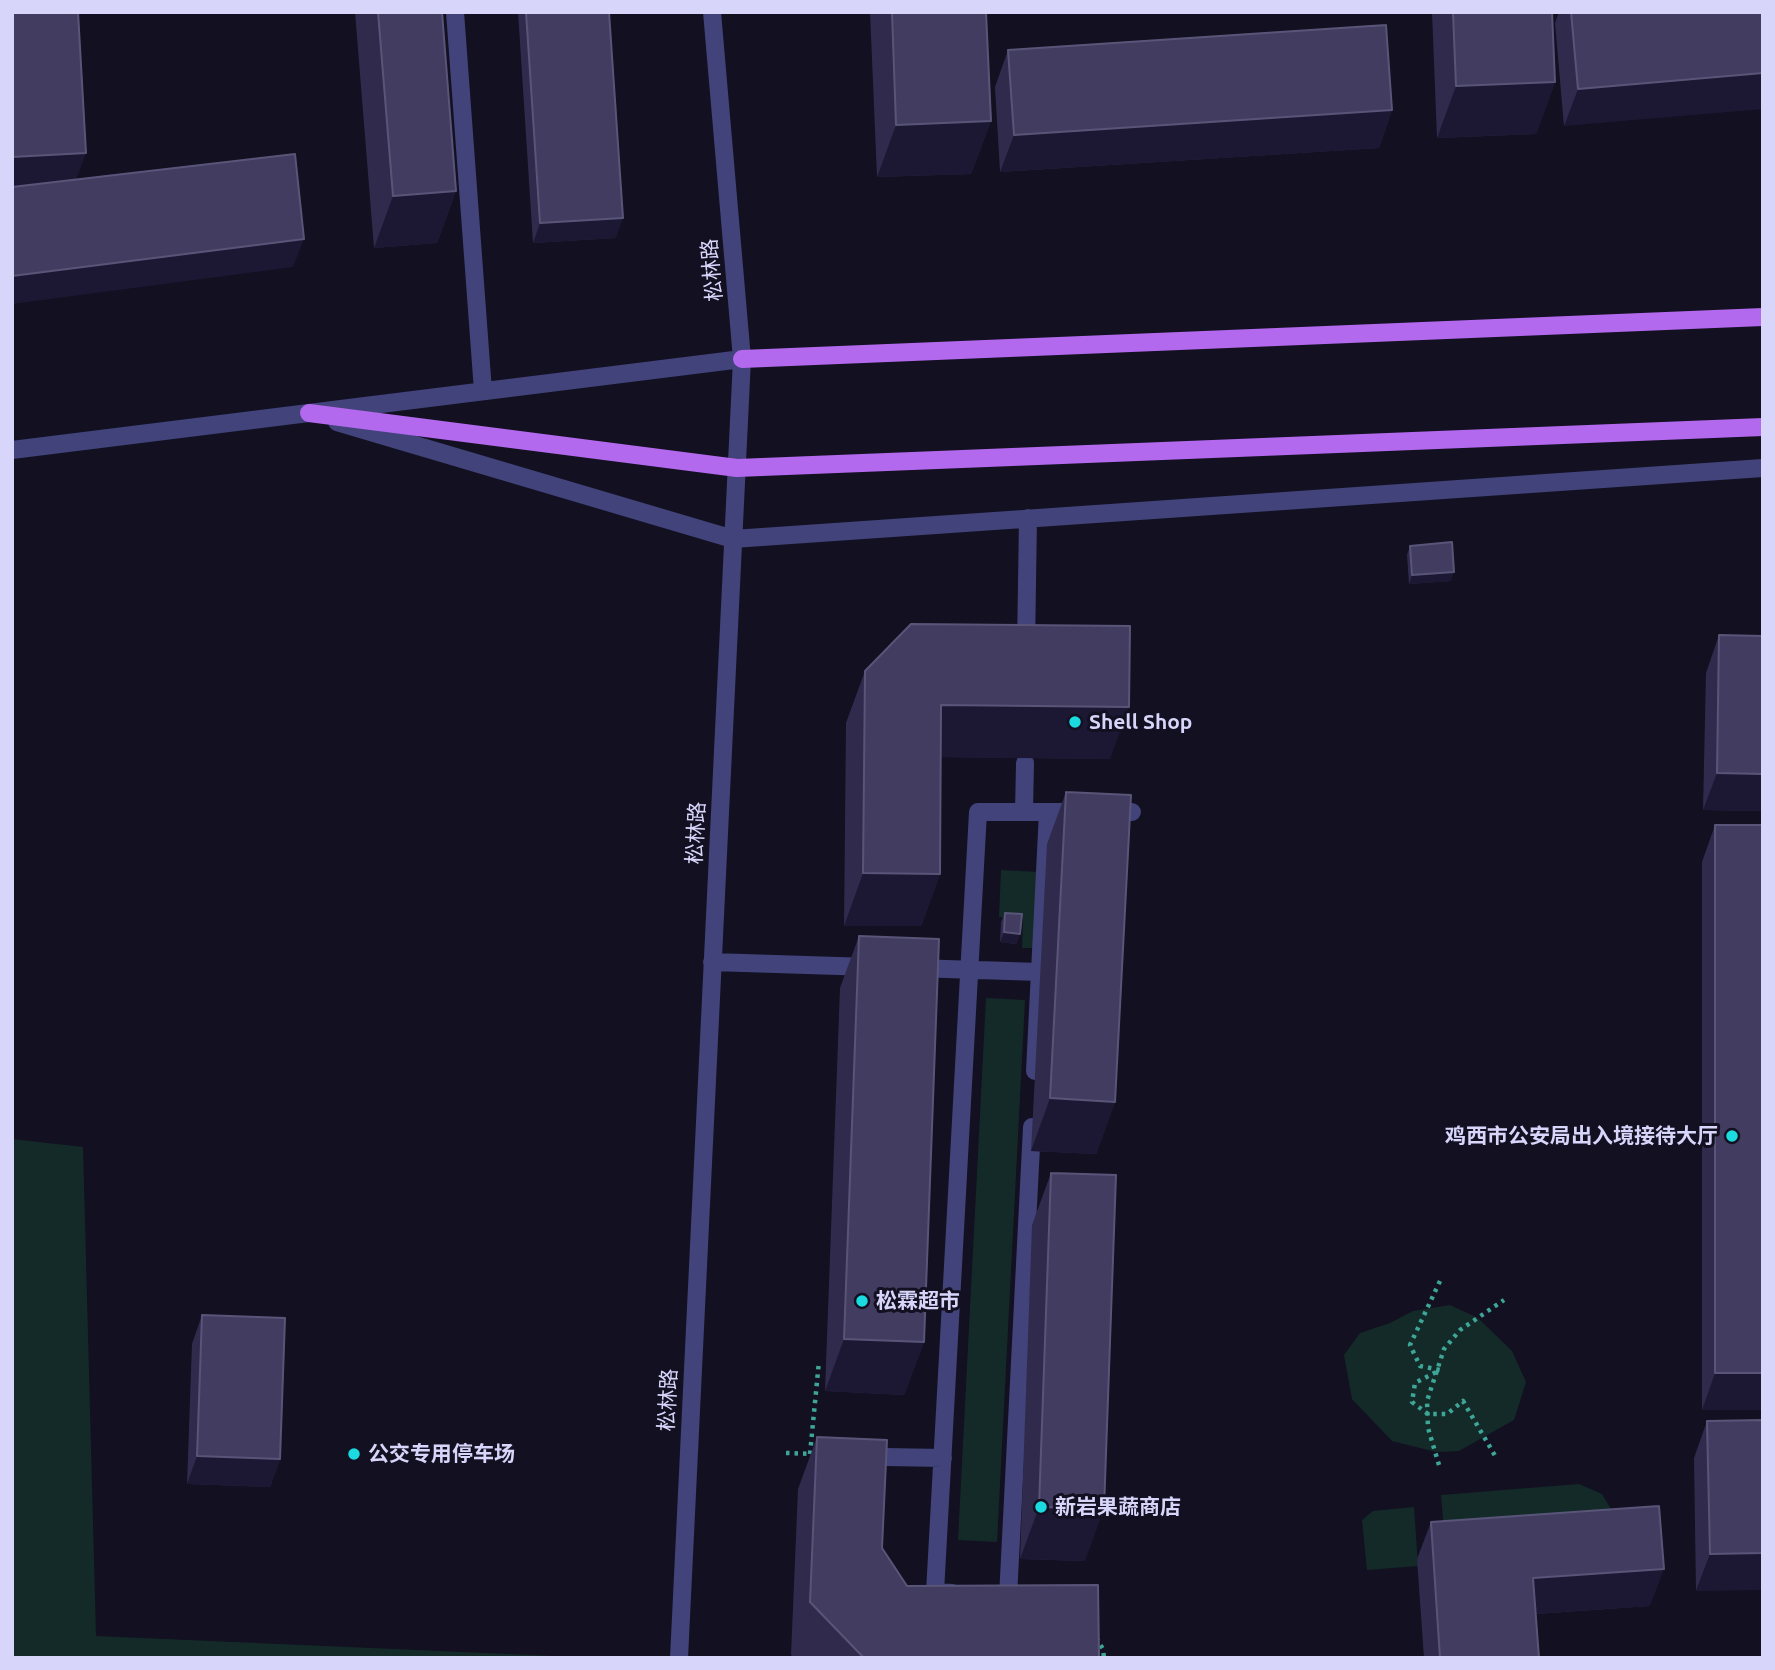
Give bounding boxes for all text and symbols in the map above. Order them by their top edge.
street label: 松林路 [697,238,727,302]
place label: Shell Shop [1089,709,1192,735]
marker: Shell Shop [1067,714,1083,730]
street label: 松林路 [682,801,710,865]
place label: 鸡西市公安局出入境接待大厅 [1445,1123,1718,1149]
marker: 鸡西市公安局出入境接待大厅 [1724,1128,1740,1144]
place label: 松霖超市 [876,1288,960,1314]
marker: 松霖超市 [854,1293,870,1309]
street label: 松林路 [654,1368,682,1432]
place label: 公交专用停车场 [368,1441,515,1467]
marker: 公交专用停车场 [346,1446,362,1462]
place label: 新岩果蔬商店 [1055,1494,1181,1520]
marker: 新岩果蔬商店 [1033,1499,1049,1515]

